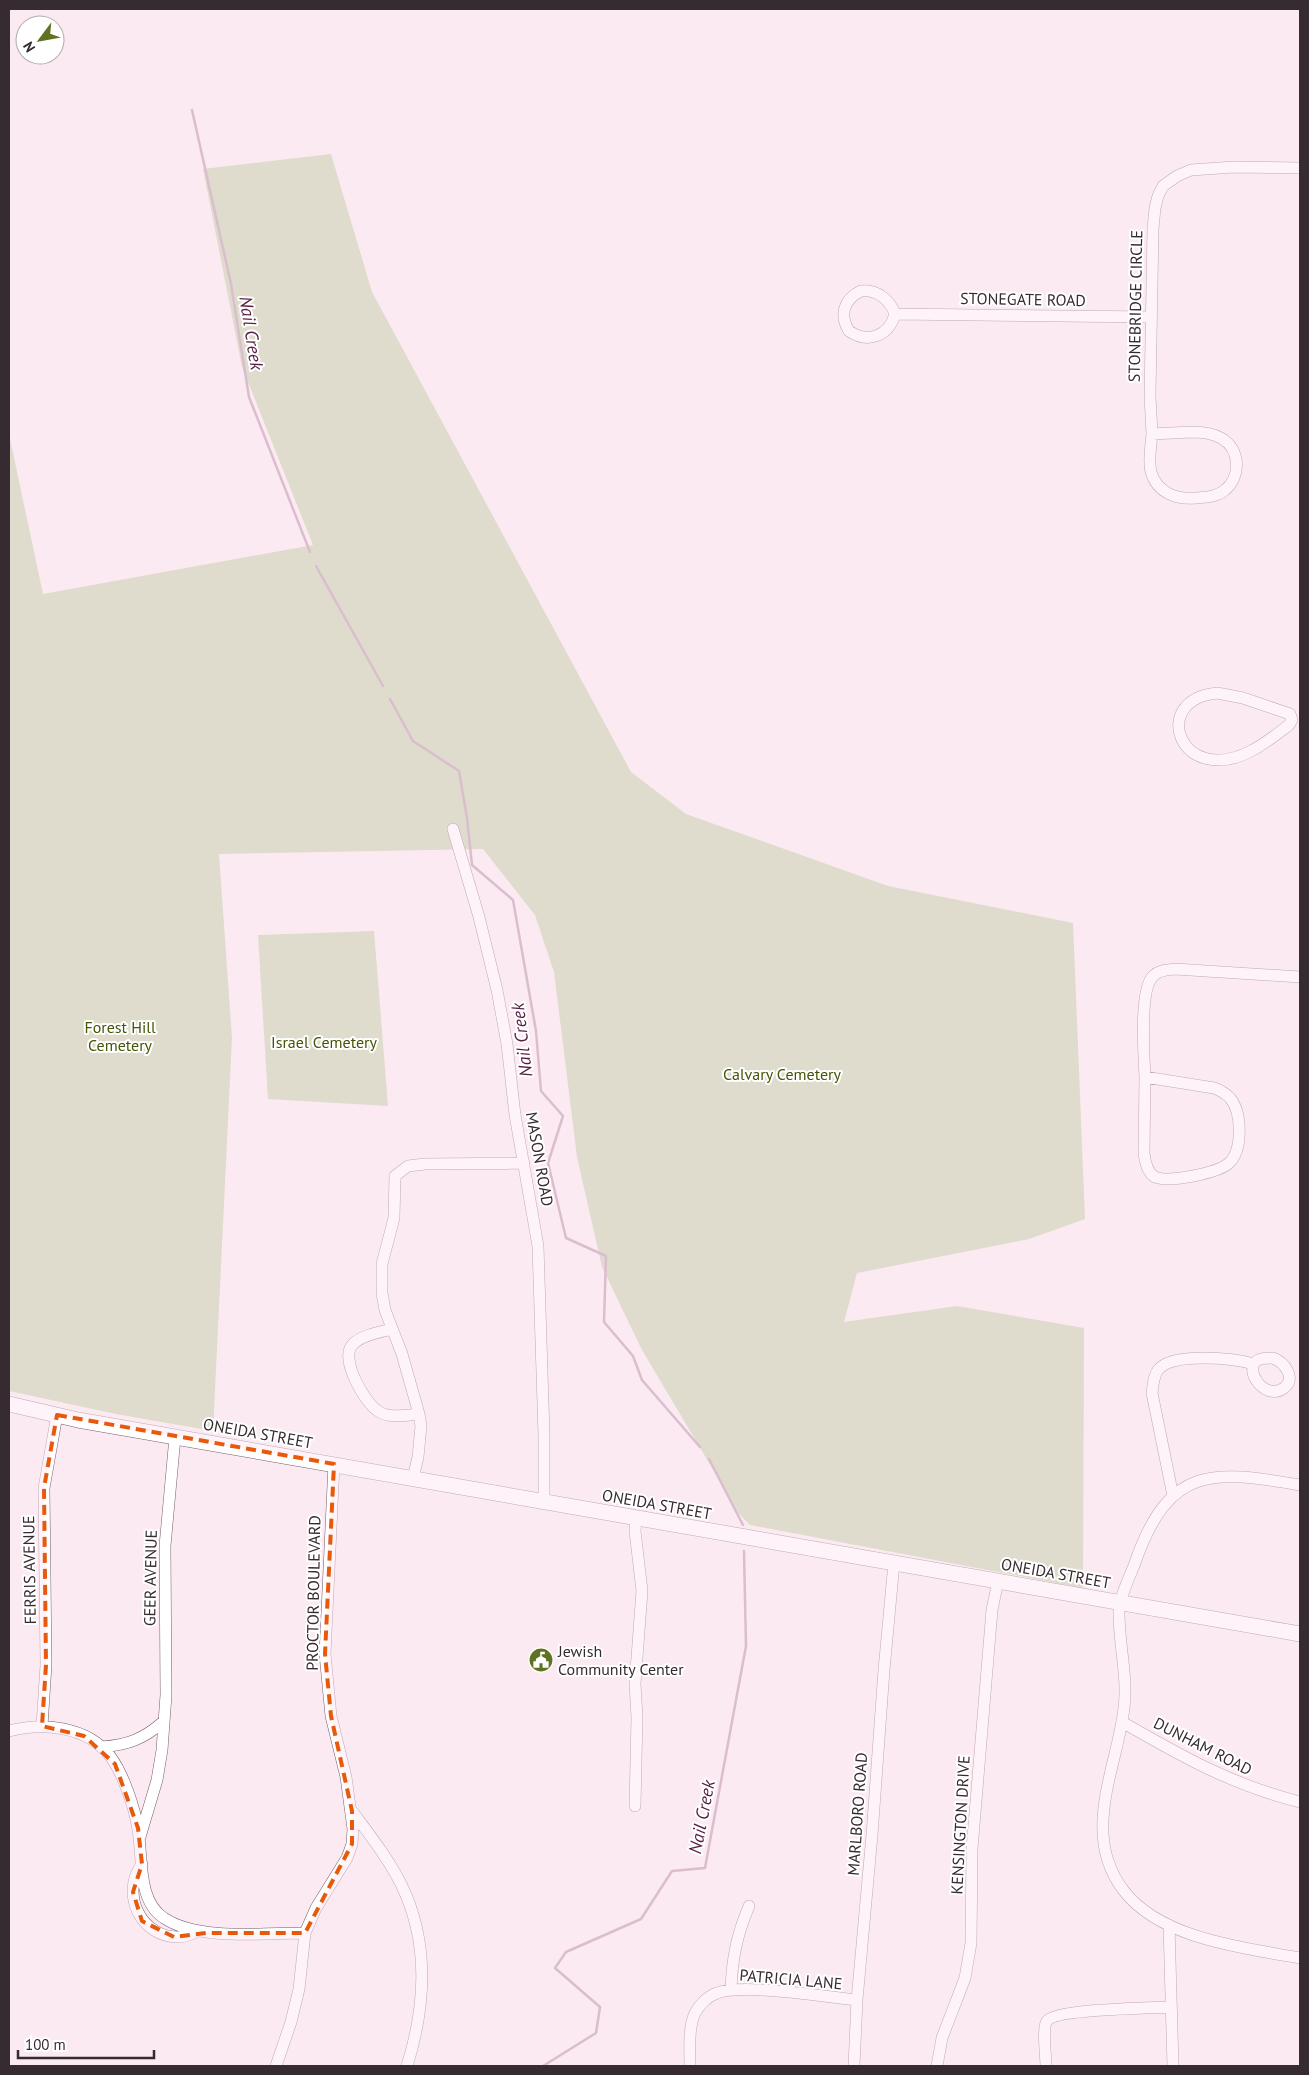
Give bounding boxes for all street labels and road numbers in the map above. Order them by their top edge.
street label: STONEBRIDGE CIRCLE [1124,230,1146,382]
street label: STONEGATE ROAD [960,288,1086,310]
street label: MASON ROAD [522,1110,558,1208]
street label: ONEIDA STREET [202,1414,314,1452]
street label: ONEIDA STREET [601,1485,713,1523]
street label: FERRIS AVENUE [18,1515,40,1625]
street label: PROCTOR BOULEVARD [302,1515,324,1671]
street label: GEER AVENUE [139,1530,161,1626]
street label: ONEIDA STREET [1000,1554,1112,1592]
street label: DUNHAM ROAD [1150,1713,1256,1779]
street label: MARLBORO ROAD [843,1752,871,1876]
street label: KENSINGTON DRIVE [946,1755,974,1895]
street label: PATRICIA LANE [739,1965,843,1993]

